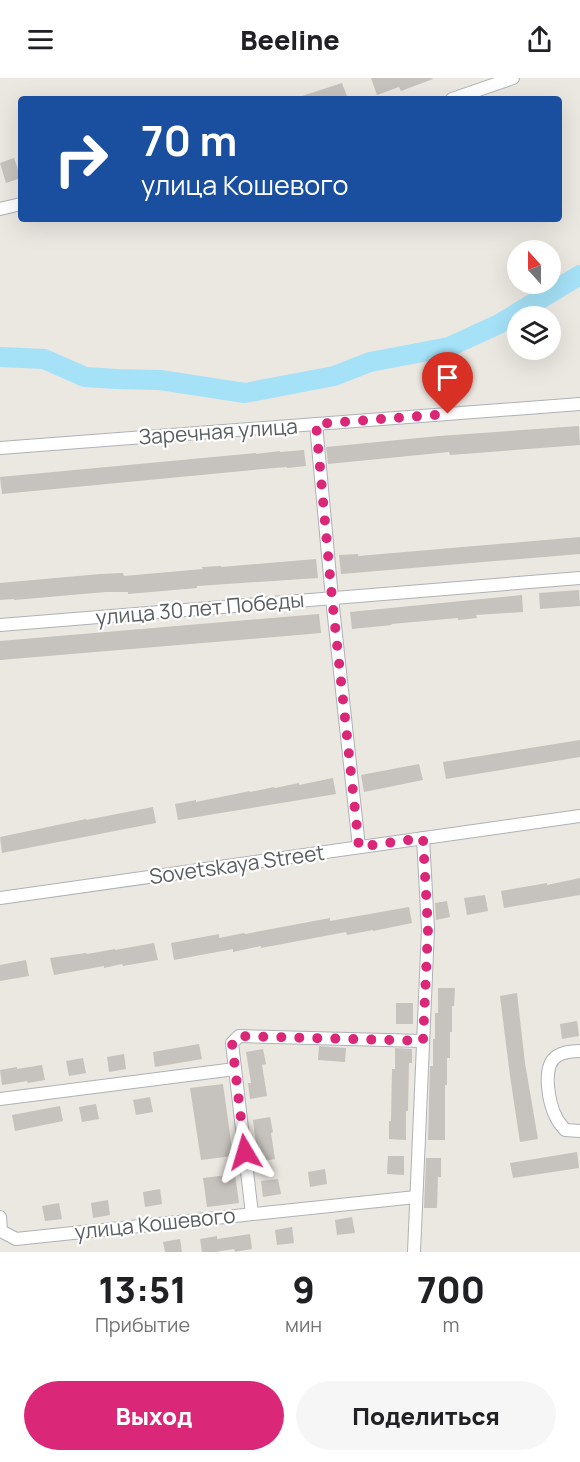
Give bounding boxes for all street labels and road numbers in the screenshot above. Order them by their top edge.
street label: Заречная улица [137,411,298,451]
street label: улица 30 лет Победы [94,585,305,631]
street label: Sovetskaya Street [147,838,326,890]
street label: улица Кошевого [73,1201,237,1245]

